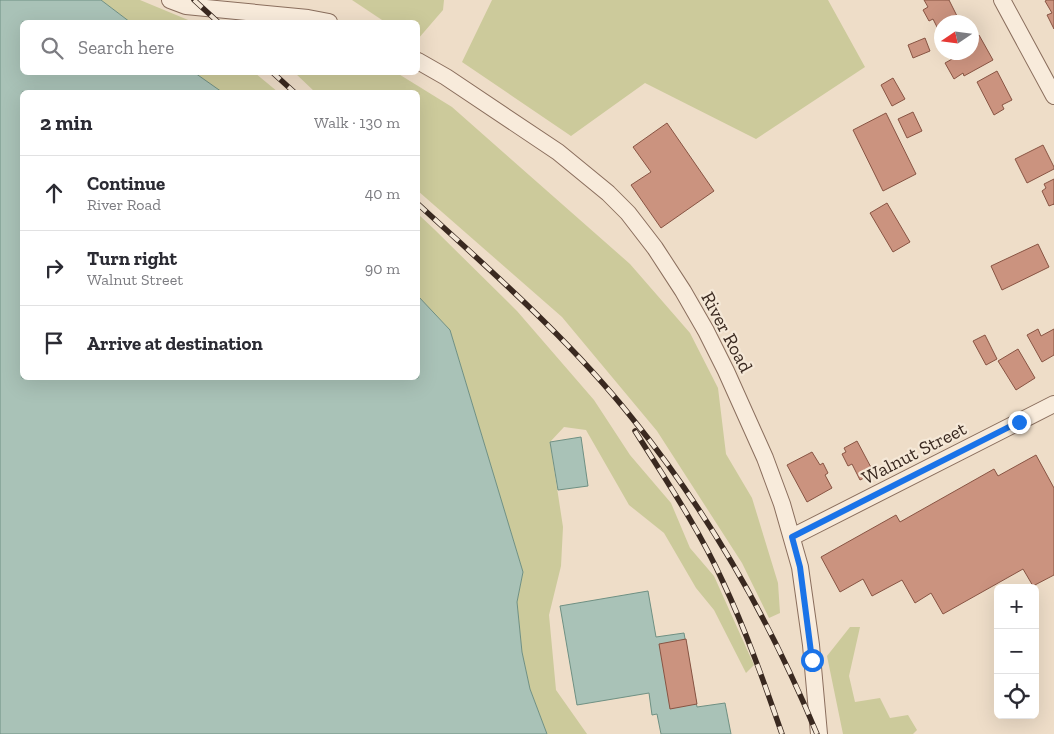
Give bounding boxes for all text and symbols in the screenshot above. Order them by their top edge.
north arrow [934,15,979,60]
search box [20,20,420,75]
icon: search [38,34,66,62]
text: Search here [78,36,174,59]
text: 2 min [40,110,92,135]
text: Walk · 130 m [314,113,400,132]
text: Continue [87,172,165,195]
icon: ahead [40,179,68,207]
text: 40 m [365,184,400,203]
text: River Road [87,195,161,214]
text: Turn right [87,247,177,270]
icon: right [40,254,68,282]
text: 90 m [365,259,400,278]
text: Walnut Street [87,270,183,289]
street label: River Road [696,288,758,377]
icon: arrive [40,329,68,357]
text: Arrive at destination [87,332,263,355]
route end [1008,411,1031,434]
street label: Walnut Street [858,417,970,489]
map controls [994,584,1039,719]
button: + [994,584,1039,629]
button: − [994,629,1039,674]
route start [801,649,824,672]
button: locate [994,674,1039,719]

